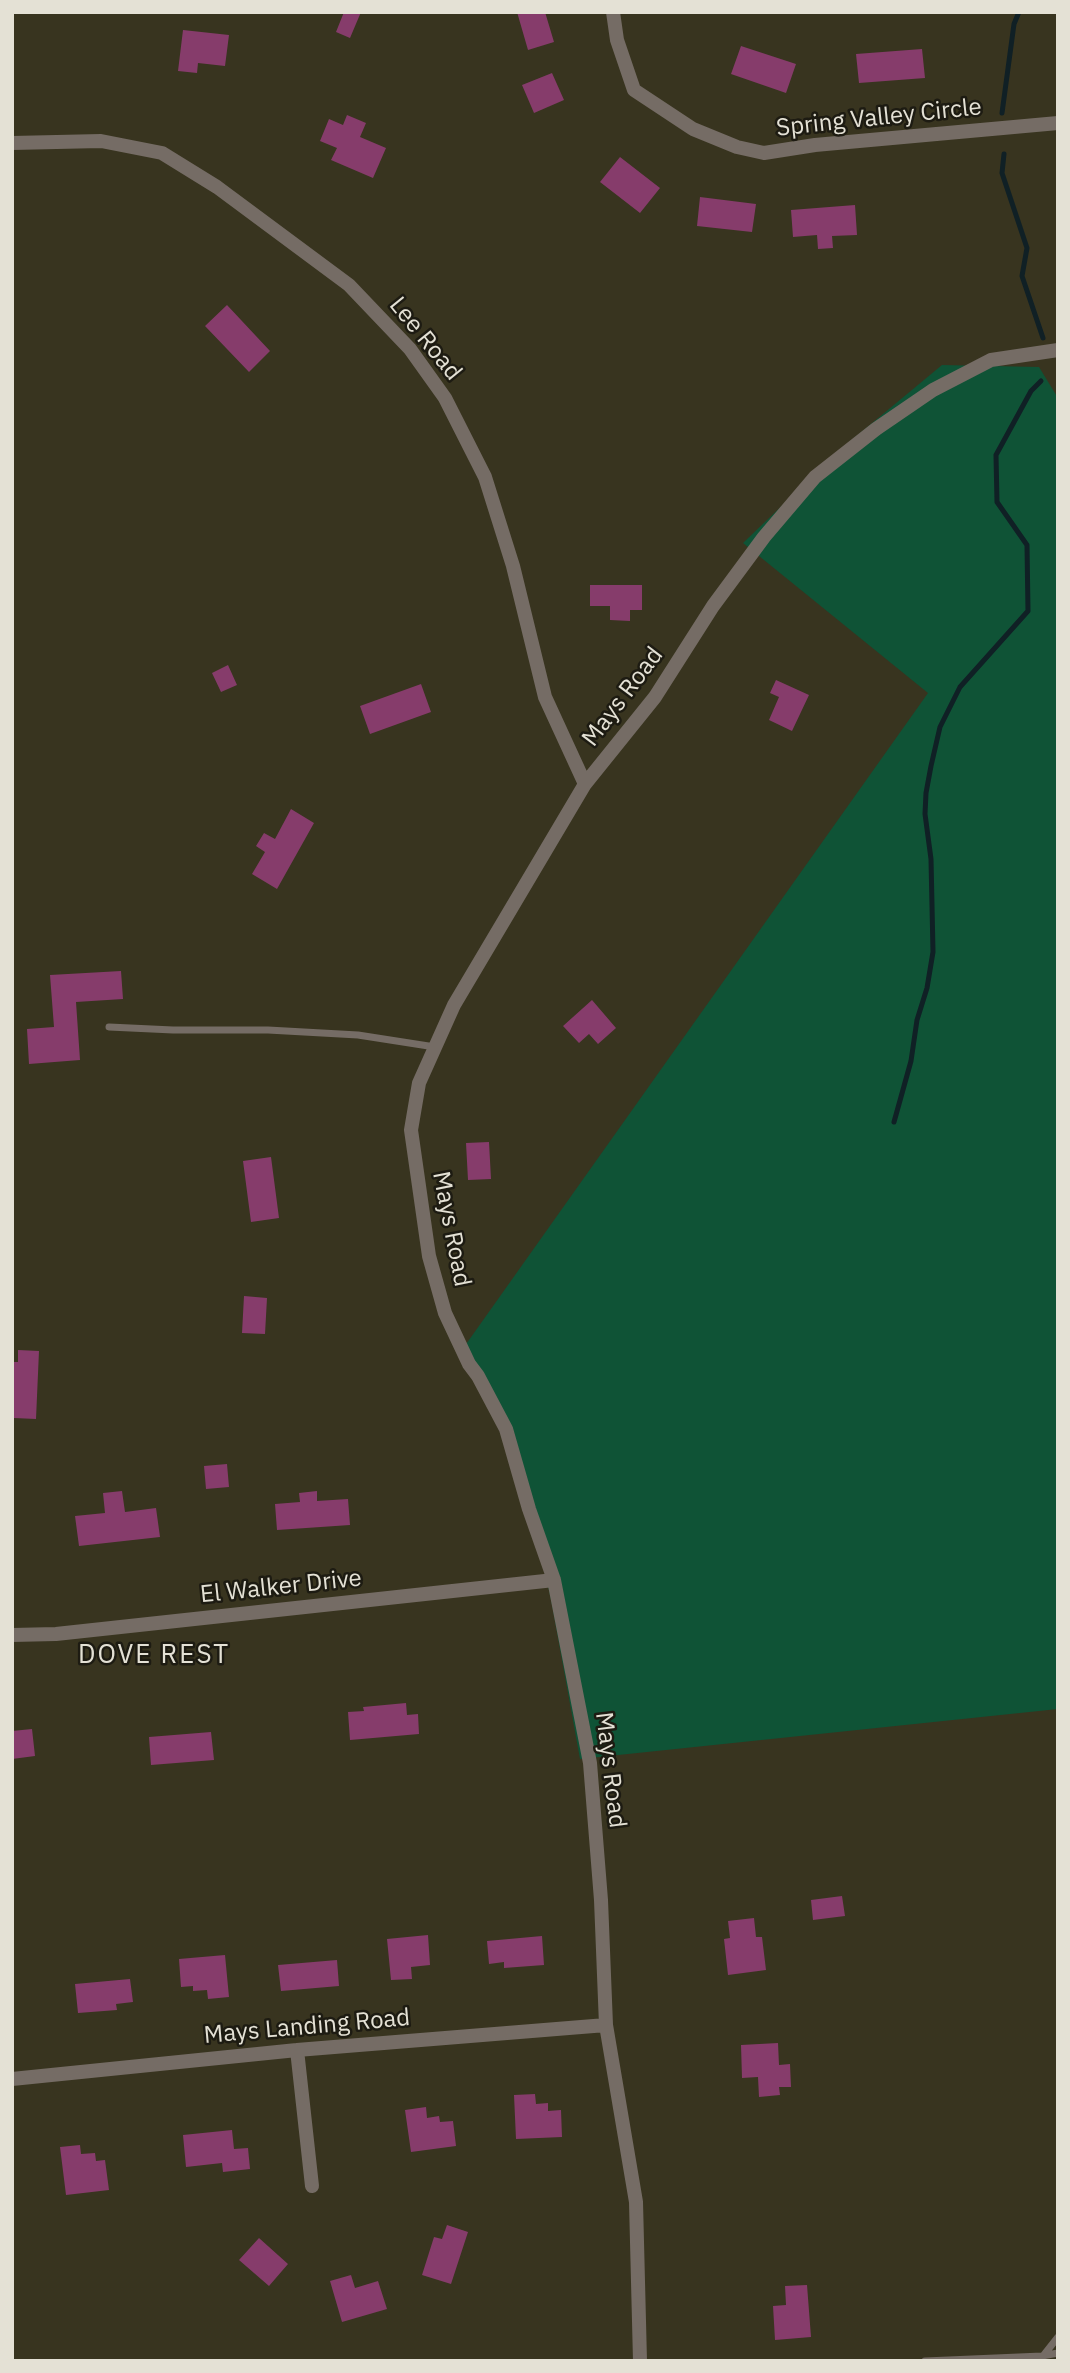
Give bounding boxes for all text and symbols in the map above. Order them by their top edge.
street label: Spring Valley Circle [775,93,983,143]
street label: Lee Road [383,291,467,387]
street label: Mays Road [576,642,670,752]
street label: Mays Road [426,1169,476,1289]
street label: El Walker Drive [199,1564,363,1610]
district label: DOVE REST [79,1639,229,1671]
street label: Mays Road [589,1710,631,1830]
street label: Mays Landing Road [203,2004,411,2050]

